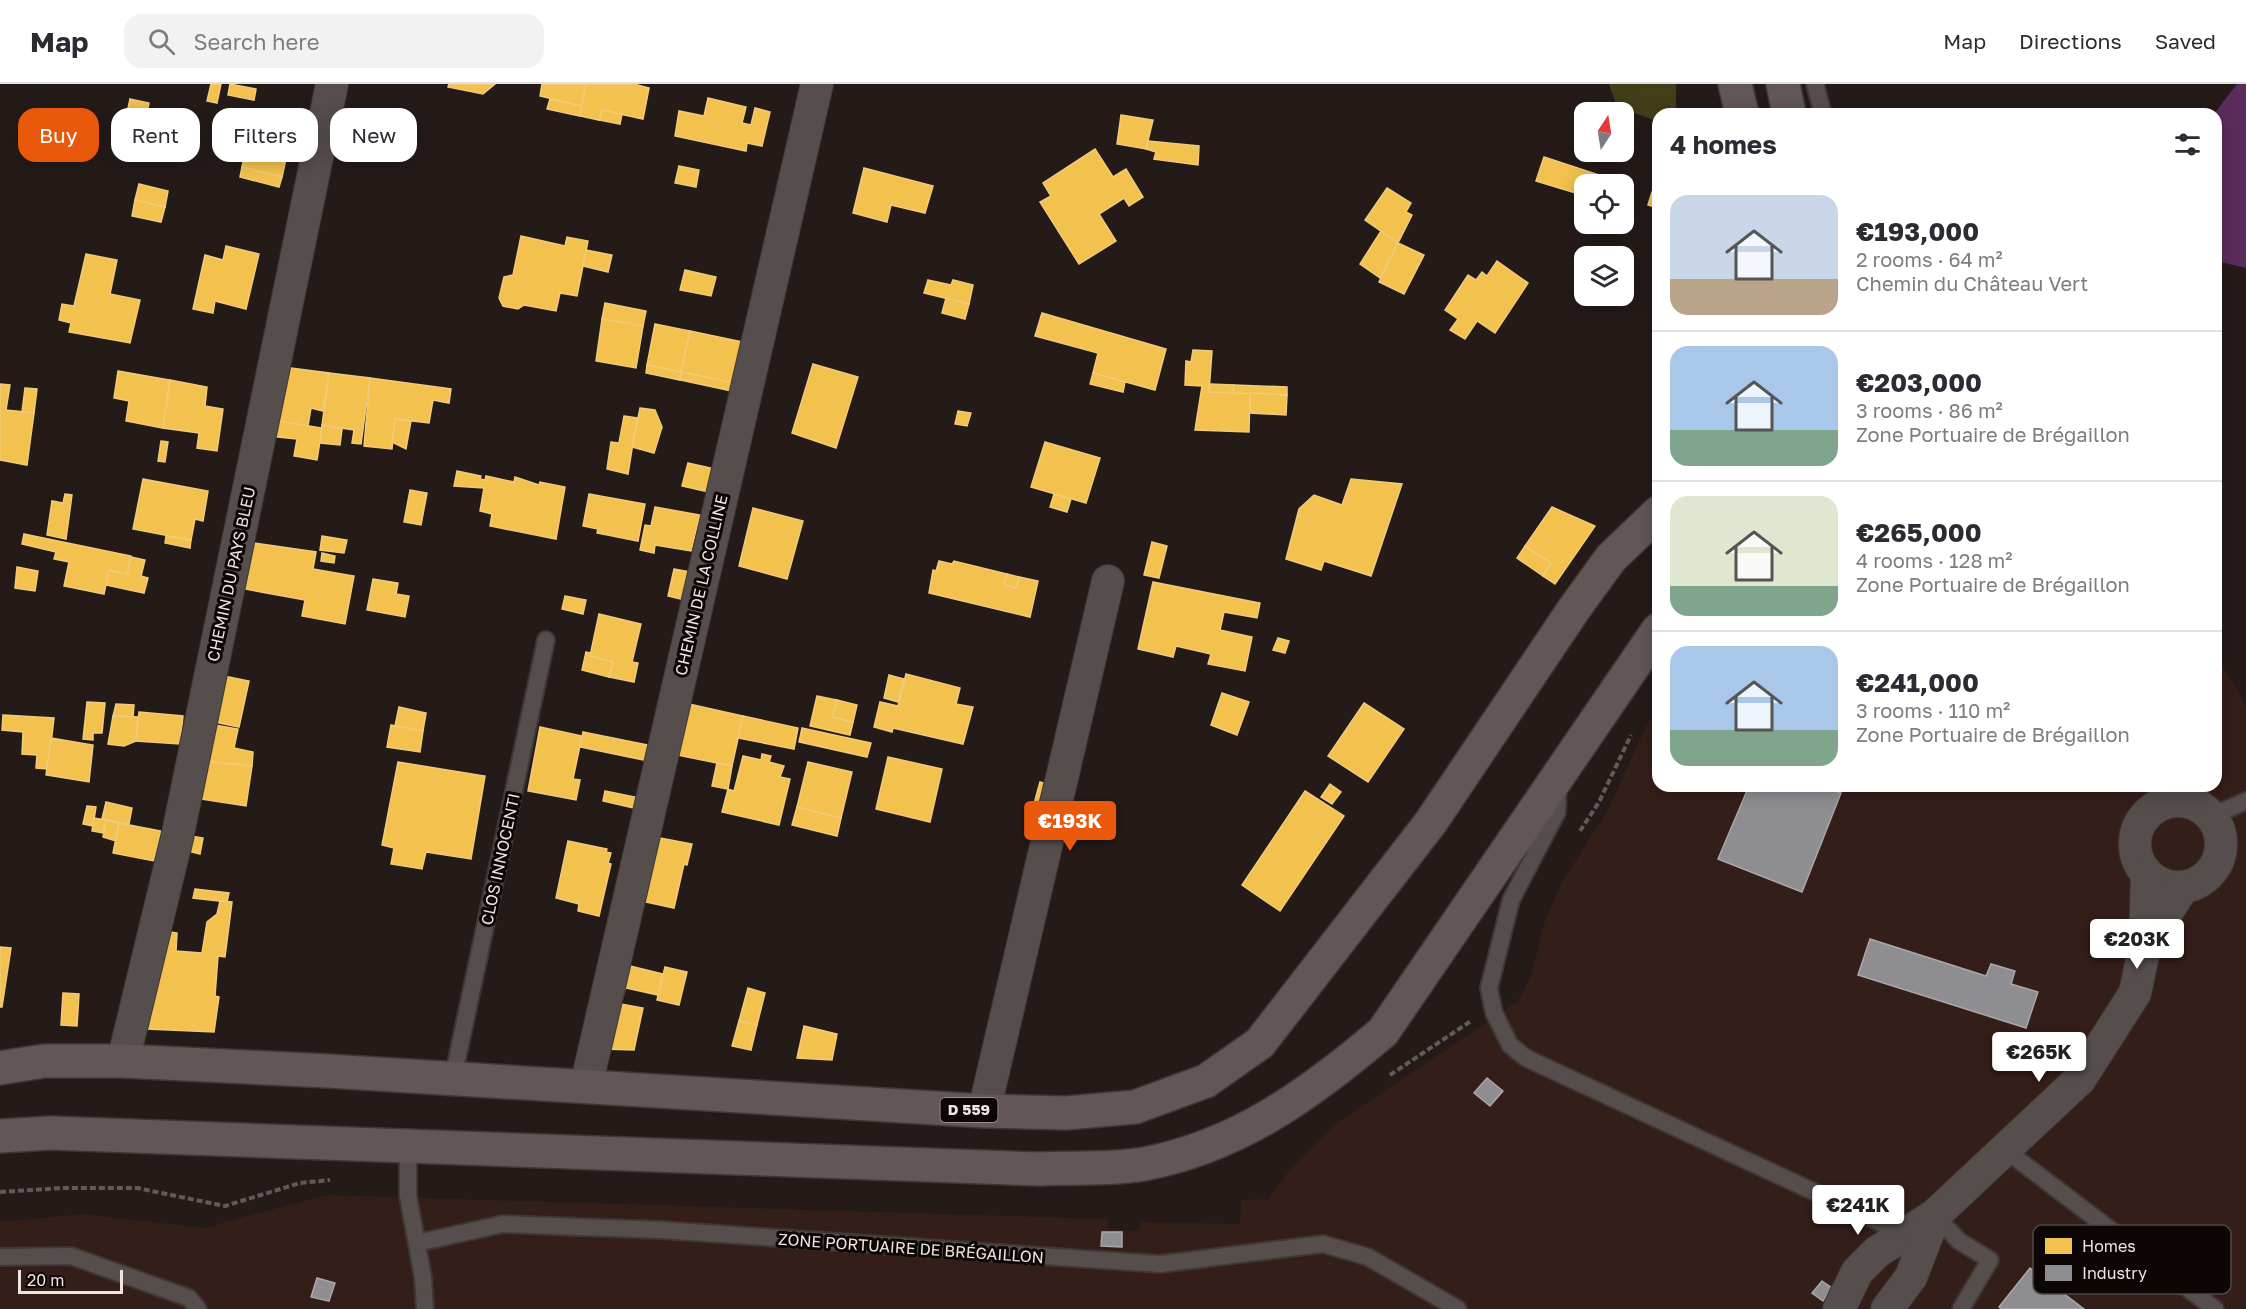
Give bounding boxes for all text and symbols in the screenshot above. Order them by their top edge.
search box [124,14,544,68]
text: Map [30,25,88,58]
icon: search [145,25,178,58]
text: Search here [193,28,319,55]
text: Map [1943,28,1986,54]
text: Directions [2019,28,2122,54]
text: Saved [2155,28,2216,54]
north arrow [1574,102,1634,162]
map controls [1574,102,1634,306]
chip: Buy [18,108,99,162]
chip: Rent [111,108,200,162]
chip: Filters [212,108,318,162]
chip: New [330,108,417,162]
icon: filters [2171,128,2204,161]
text: 4 homes [1670,129,1777,160]
button: locate [1574,174,1634,234]
text: €193,000 [1856,216,1979,247]
icon: home [1718,219,1790,291]
button: layers [1574,246,1634,306]
text: 2 rooms · 64 m² [1856,247,2003,271]
text: Chemin du Château Vert [1856,271,2088,295]
text: €203,000 [1856,367,1982,398]
icon: home [1718,370,1790,442]
text: 3 rooms · 86 m² [1856,398,2003,422]
text: Zone Portuaire de Brégaillon [1856,422,2130,446]
street label: CHEMIN DU PAYS BLEU [203,485,259,663]
street label: CHEMIN DE LA COLLINE [670,493,732,677]
text: €265,000 [1856,517,1982,548]
icon: home [1718,520,1790,592]
text: 4 rooms · 128 m² [1856,548,2013,572]
text: Zone Portuaire de Brégaillon [1856,572,2130,596]
text: €241,000 [1856,667,1979,698]
icon: home [1718,670,1790,742]
text: 3 rooms · 110 m² [1856,698,2010,722]
text: Zone Portuaire de Brégaillon [1856,722,2130,746]
street label: CLOS INNOCENTI [476,791,524,927]
pin: €193K [1028,801,1112,852]
text: €193K [1038,808,1102,832]
pin: €203K [2095,919,2179,970]
text: €203K [2104,926,2170,950]
pin: €265K [1997,1032,2081,1083]
text: €265K [2006,1039,2072,1063]
road number: D 559 [940,1098,998,1122]
pin: €241K [1816,1185,1900,1236]
text: €241K [1826,1192,1890,1216]
legend [2033,1225,2231,1294]
street label: ZONE PORTUAIRE DE BRÉGAILLON [777,1229,1045,1267]
text: Homes [2082,1236,2136,1256]
text: Industry [2082,1263,2147,1283]
scale bar [18,1267,123,1294]
text: 20 m [27,1270,64,1290]

